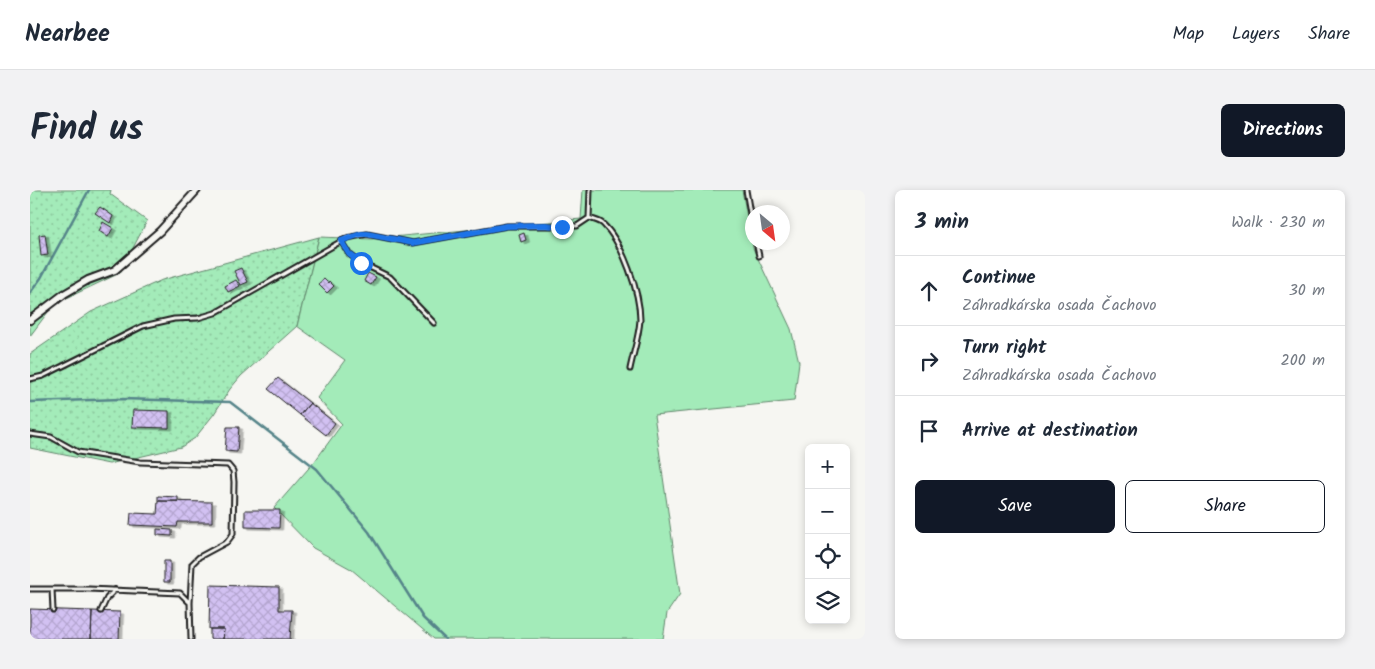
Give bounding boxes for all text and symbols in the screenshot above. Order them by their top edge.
text: Nearbee [25,15,110,54]
text: Map [1173,20,1204,49]
text: Layers [1232,20,1280,49]
text: Share [1308,20,1350,49]
text: Find us [30,102,143,158]
button: Directions [1221,104,1345,157]
north arrow [745,205,790,250]
text: 3 min [915,206,969,239]
text: Walk · 230 m [1231,210,1325,235]
route end [551,216,574,239]
route start [350,252,373,275]
text: Continue [962,263,1035,293]
icon: ahead [915,277,943,305]
text: 30 m [1289,278,1325,303]
text: Záhradkárska osada Čachovo [962,293,1156,318]
text: Turn right [962,333,1047,363]
icon: right [915,347,943,375]
text: 200 m [1281,348,1325,373]
text: Záhradkárska osada Čachovo [962,363,1156,388]
text: Arrive at destination [962,416,1138,446]
icon: arrive [915,417,943,445]
map controls [805,444,850,624]
button: + [805,444,850,489]
button: Save [915,480,1115,533]
button: Share [1125,480,1325,533]
button: − [805,489,850,534]
button: locate [805,534,850,579]
button: layers [805,579,850,624]

